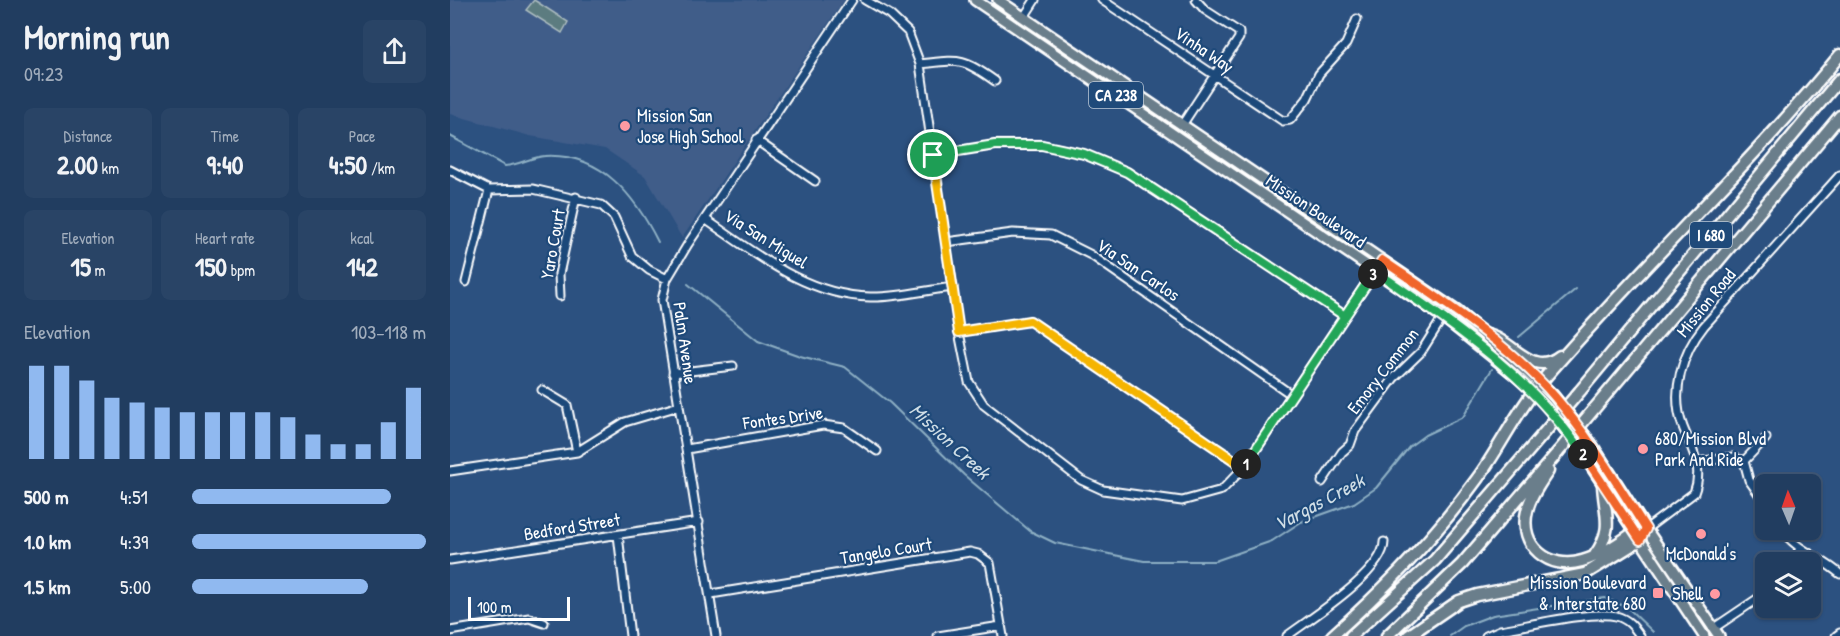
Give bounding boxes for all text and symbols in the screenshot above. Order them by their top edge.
text: Morning run [24,15,170,59]
button: share [363,20,426,83]
street label: Vinha Way [1170,21,1239,79]
text: 09:23 [24,60,63,87]
road number: CA 238 [1089,82,1143,108]
place label: Mission San Jose High School [637,103,744,149]
marker: Mission San Jose High School [618,119,632,133]
text: Distance [64,125,112,147]
text: Time [211,125,239,147]
text: Pace [349,125,375,147]
pin [907,129,958,180]
icon: arrive [916,138,949,171]
text: 2.00 [57,147,98,182]
text: 9:40 [207,147,243,182]
text: 4:50 [329,147,367,182]
text: km [98,157,119,179]
text: /km [367,157,395,179]
street label: Mission Boulevard [1261,168,1371,253]
street label: Via San Miguel [719,203,813,274]
street label: Yaro Court [534,206,571,281]
road number: I 680 [1690,222,1732,248]
text: Elevation [61,227,115,249]
text: Heart rate [195,227,255,249]
text: kcal [350,227,374,249]
street label: Via San Carlos [1092,232,1185,307]
text: 15 [71,249,91,284]
text: 150 [195,249,227,284]
text: 142 [346,249,378,284]
text: m [91,259,106,281]
text: bpm [227,259,255,281]
pin: 3 [1358,259,1388,289]
text: 3 [1369,263,1377,285]
street label: Mission Road [1670,263,1741,342]
street label: Palm Avenue [667,300,704,386]
text: Elevation [24,318,90,345]
text: 103–118 m [351,318,426,345]
street label: Emory Common [1341,322,1424,419]
water label: Mission Creek [904,396,998,486]
street label: Fontes Drive [740,400,825,436]
place label: 680/Mission Blvd Park And Ride [1655,426,1766,472]
pin: 2 [1568,439,1598,469]
marker: 680/Mission Blvd Park And Ride [1636,442,1650,456]
text: 2 [1579,443,1587,465]
pin: 1 [1231,449,1261,479]
text: 1 [1243,453,1249,475]
water label: Vargas Creek [1269,466,1371,538]
north arrow [1755,474,1821,540]
map controls [1755,474,1821,618]
text: 500 m [24,483,69,510]
text: 4:51 [120,483,148,510]
street label: Bedford Street [522,506,623,546]
marker: McDonald's [1694,527,1708,541]
text: 1.0 km [24,528,71,555]
text: 4:39 [120,528,148,555]
street label: Tangelo Court [838,531,934,570]
place label: McDonald's [1666,541,1736,566]
button: layers [1755,552,1821,618]
place label: Mission Boulevard & Interstate 680 [1530,570,1646,616]
text: 1.5 km [24,573,71,600]
text: 5:00 [120,573,151,600]
place label: Shell [1672,581,1703,606]
marker: Mission Boulevard & Interstate 680 [1651,586,1665,600]
marker: Shell [1708,587,1722,601]
scale bar [468,594,570,622]
text: 100 m [477,596,512,618]

